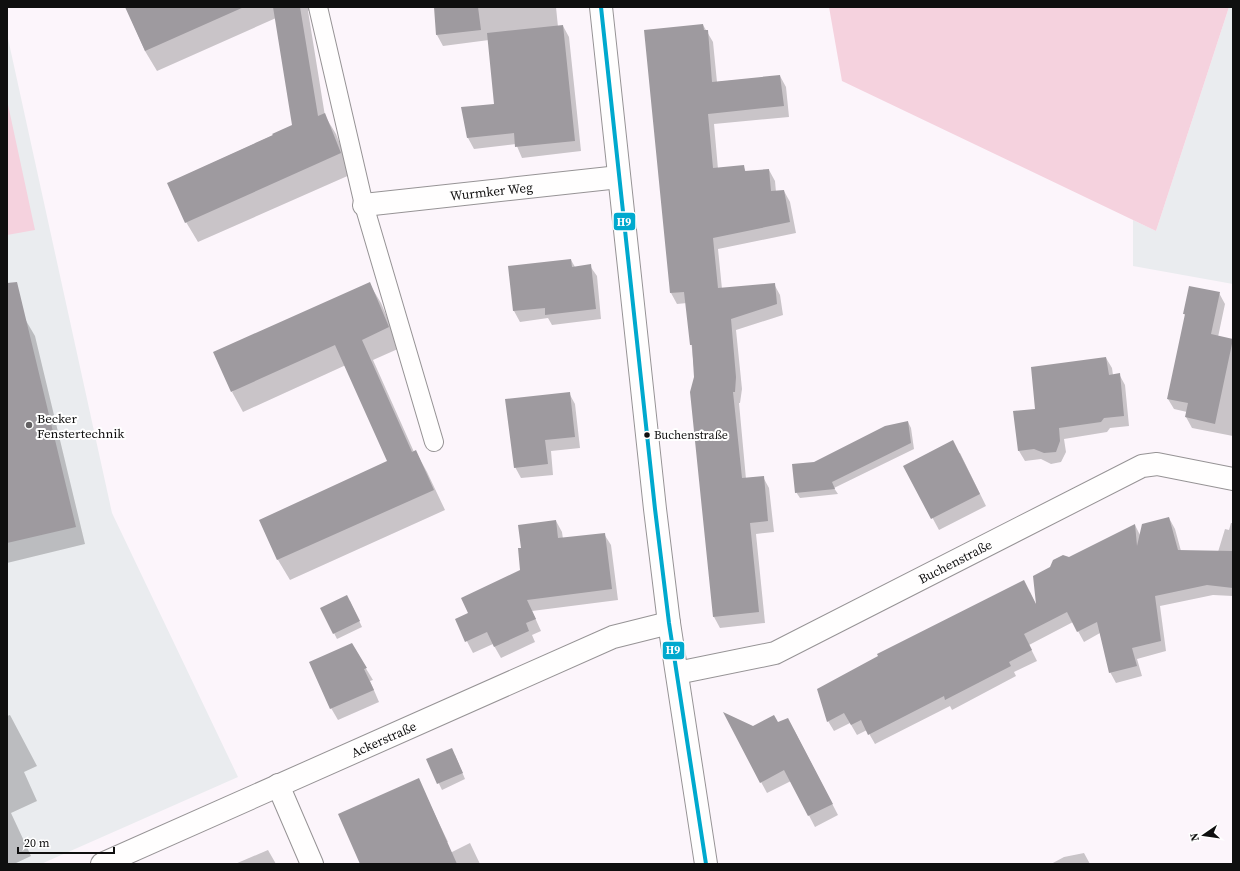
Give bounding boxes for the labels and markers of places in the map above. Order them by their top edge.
place label: Becker Fenstertechnik [37,410,125,442]
marker: Becker Fenstertechnik [24,420,34,430]
place label: Buchenstraße [654,427,728,443]
marker: Buchenstraße [642,430,652,440]

